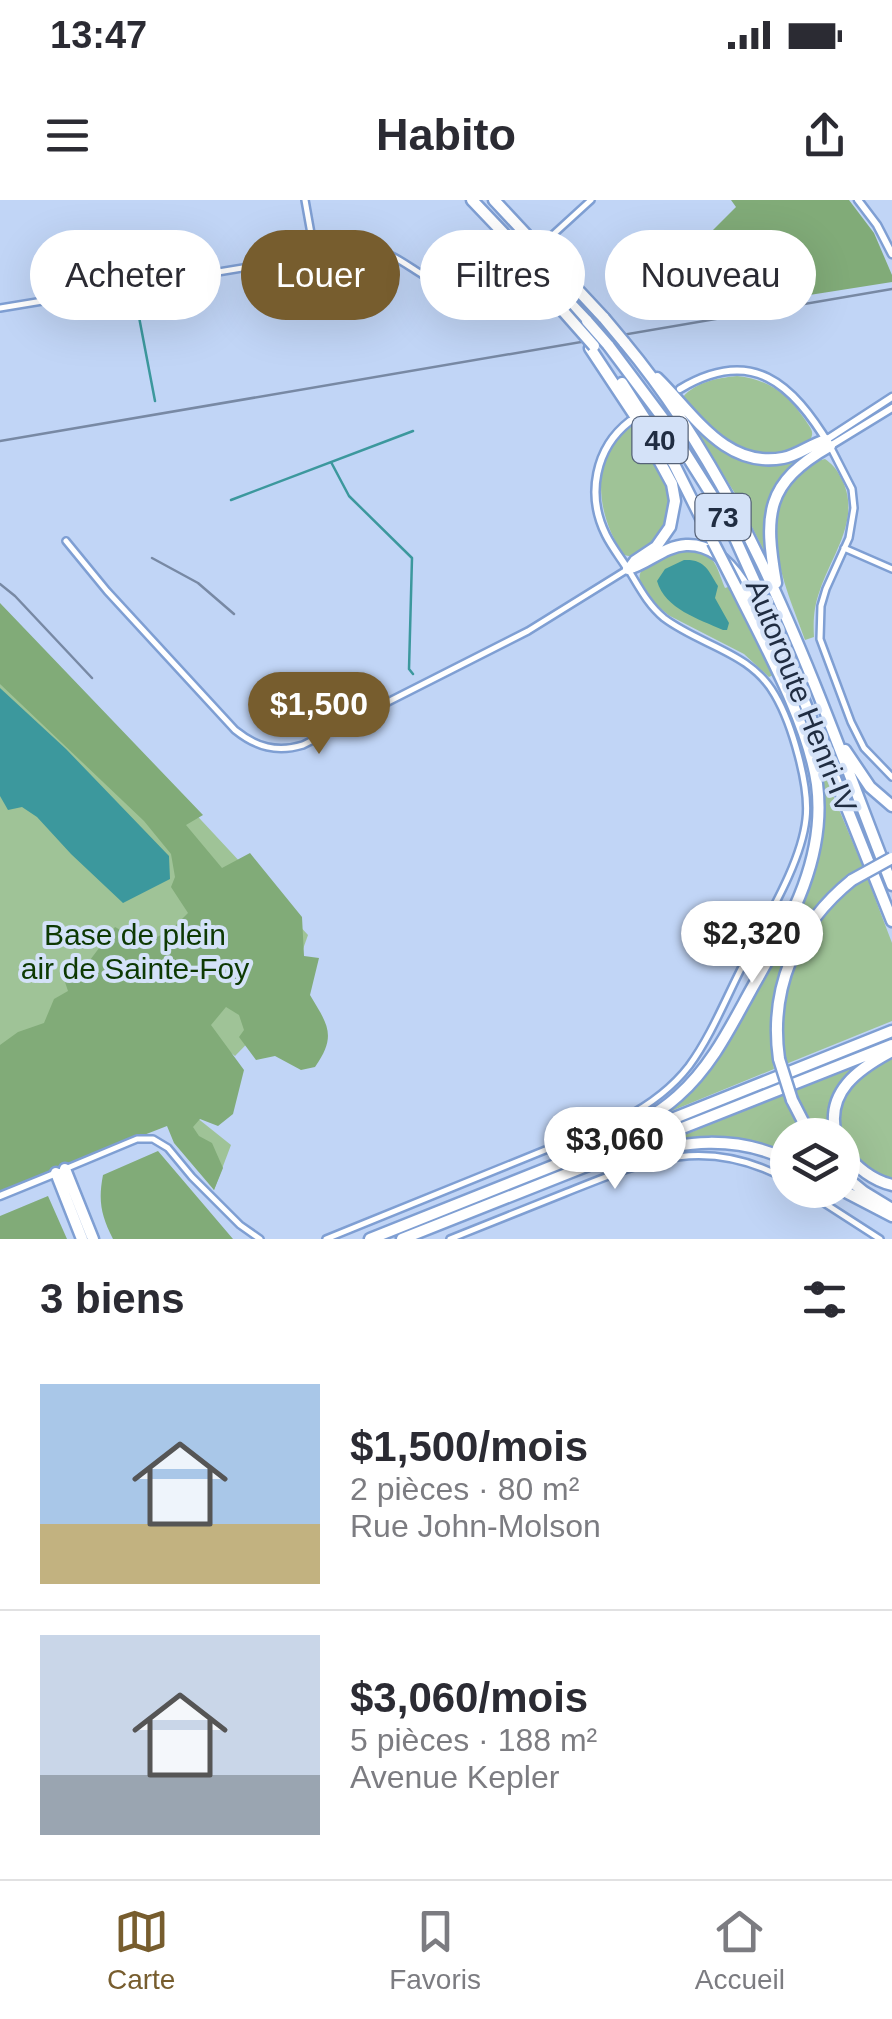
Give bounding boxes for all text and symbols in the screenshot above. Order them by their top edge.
text: 13:47 [50,14,147,56]
icon: menu [40,108,95,163]
icon: share [797,108,852,163]
text: Habito [376,109,516,160]
chip: Acheter [30,230,221,320]
chip: Louer [241,230,400,320]
chip: Filtres [420,230,585,320]
chip: Nouveau [605,230,816,320]
road number: 40 [632,417,688,463]
road number: 73 [696,494,750,540]
street label: Autoroute Henri-IV [740,574,863,817]
pin: $1,500 [238,672,400,757]
text: $1,500 [270,686,368,722]
pin: $2,320 [671,901,833,986]
text: $2,320 [703,915,801,951]
park label: Base de plein air de Sainte-Foy [21,918,249,985]
pin: $3,060 [534,1107,696,1192]
map controls [770,1118,860,1208]
button: layers [770,1118,860,1208]
text: $3,060 [566,1121,664,1157]
icon: filters [797,1272,852,1327]
text: 3 biens [40,1275,185,1322]
text: $1,500/mois [350,1423,588,1470]
icon: home [120,1424,240,1544]
text: 2 pièces · 80 m² [350,1471,579,1507]
text: Rue John-Molson [350,1508,601,1544]
text: $3,060/mois [350,1674,588,1721]
icon: home [120,1675,240,1795]
text: 5 pièces · 188 m² [350,1722,597,1758]
text: Avenue Kepler [350,1759,559,1795]
tab: Carte [107,1904,175,1996]
tab: Favoris [389,1904,481,1996]
tab: Accueil [695,1904,785,1996]

